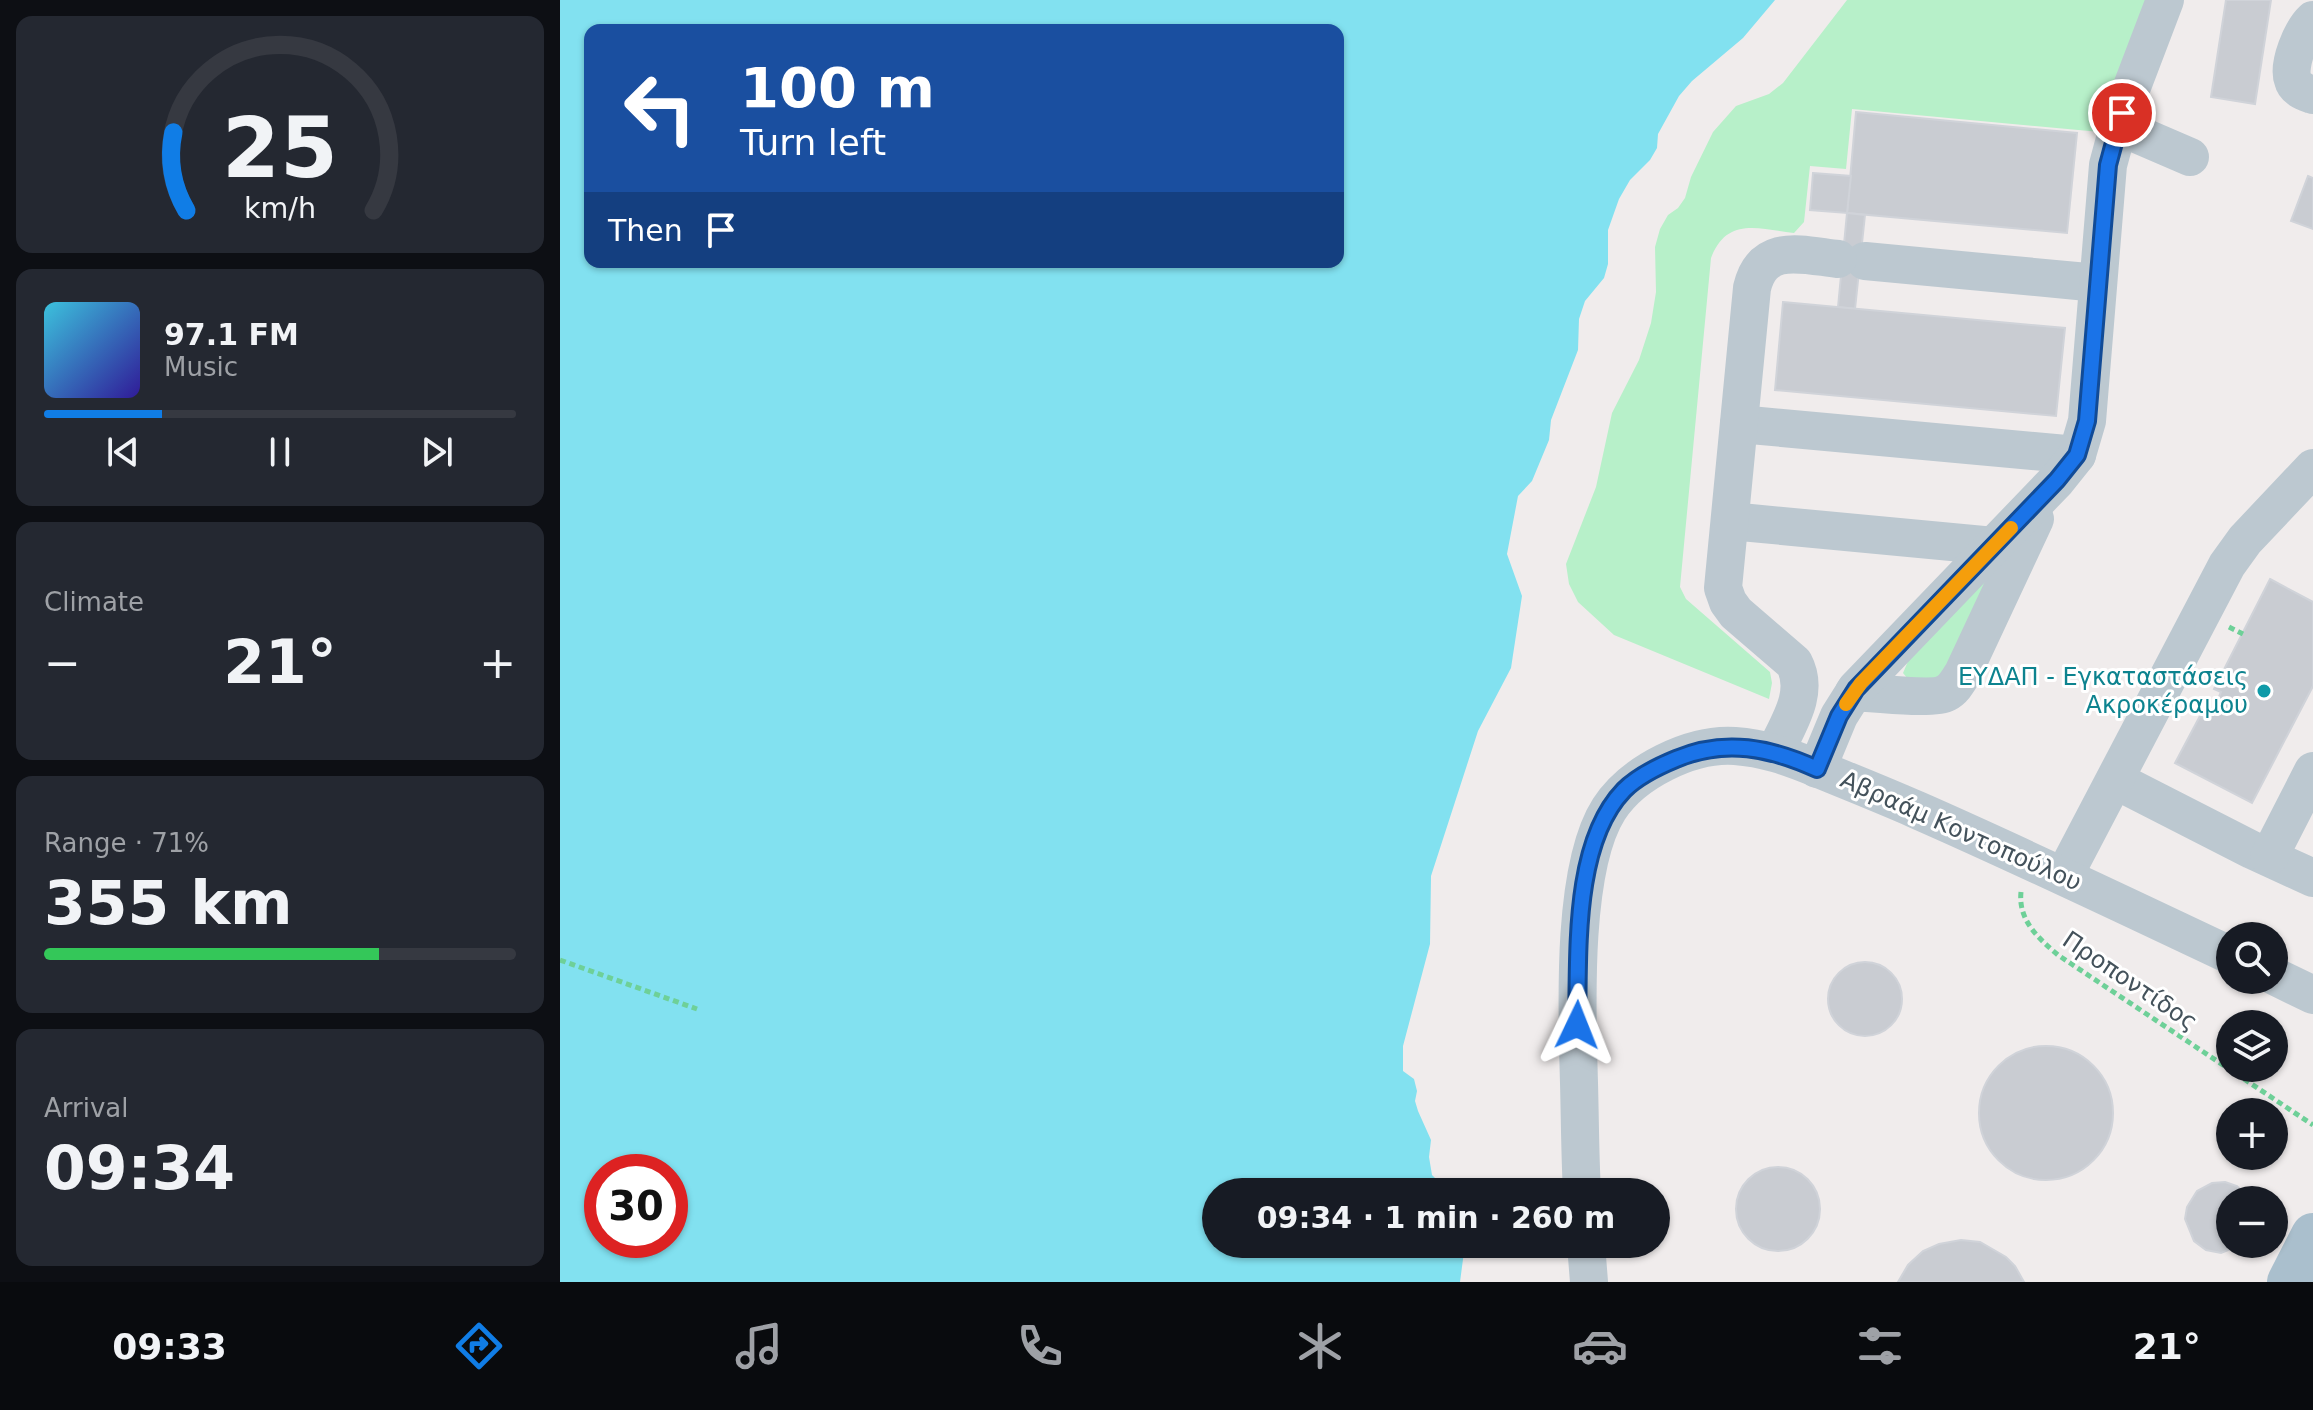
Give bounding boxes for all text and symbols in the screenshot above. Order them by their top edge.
text: 100 m [740,55,935,120]
icon: left [608,56,712,160]
pin [2088,79,2156,147]
icon: arrive [2100,91,2144,135]
text: 25 [222,99,338,196]
text: Turn left [740,122,886,163]
text: km/h [244,191,316,225]
icon: arrive [699,208,743,252]
text: Then [608,213,683,248]
text: 97.1 FM [164,317,299,352]
text: Music [164,352,238,382]
icon: previous [101,430,145,474]
icon: pause [258,430,302,474]
icon: next [415,430,459,474]
text: Climate [44,587,144,617]
text: 21° [223,627,337,697]
text: − [44,637,81,688]
text: + [479,637,516,688]
place label: ΕΥΔΑΠ - Εγκαταστάσεις Ακροκέραμου [1958,663,2248,719]
marker: ΕΥΔΑΠ - Εγκαταστάσεις Ακροκέραμου [2255,682,2273,700]
street label: Αβραάμ Κοντοπούλου [1836,765,2086,897]
text: Range · 71% [44,828,209,858]
text: 355 km [44,868,293,938]
map controls [2216,922,2288,1258]
button: search [2216,922,2288,994]
street label: Προποντίδος [2057,926,2203,1036]
position arrow [1535,983,1619,1067]
button: layers [2216,1010,2288,1082]
text: Arrival [44,1093,128,1123]
button: + [2216,1098,2288,1170]
text: 09:34 [44,1133,235,1203]
speed limit sign: 30 [584,1154,688,1258]
button: − [2216,1186,2288,1258]
text: 09:34 · 1 min · 260 m [1257,1200,1615,1235]
icon: directions [451,1318,507,1374]
icon: music [731,1318,787,1374]
icon: phone [1012,1318,1068,1374]
icon: climate [1292,1318,1348,1374]
icon: car [1572,1318,1628,1374]
icon: filters [1852,1318,1908,1374]
text: 09:33 [112,1326,227,1367]
text: 21° [2133,1326,2201,1367]

